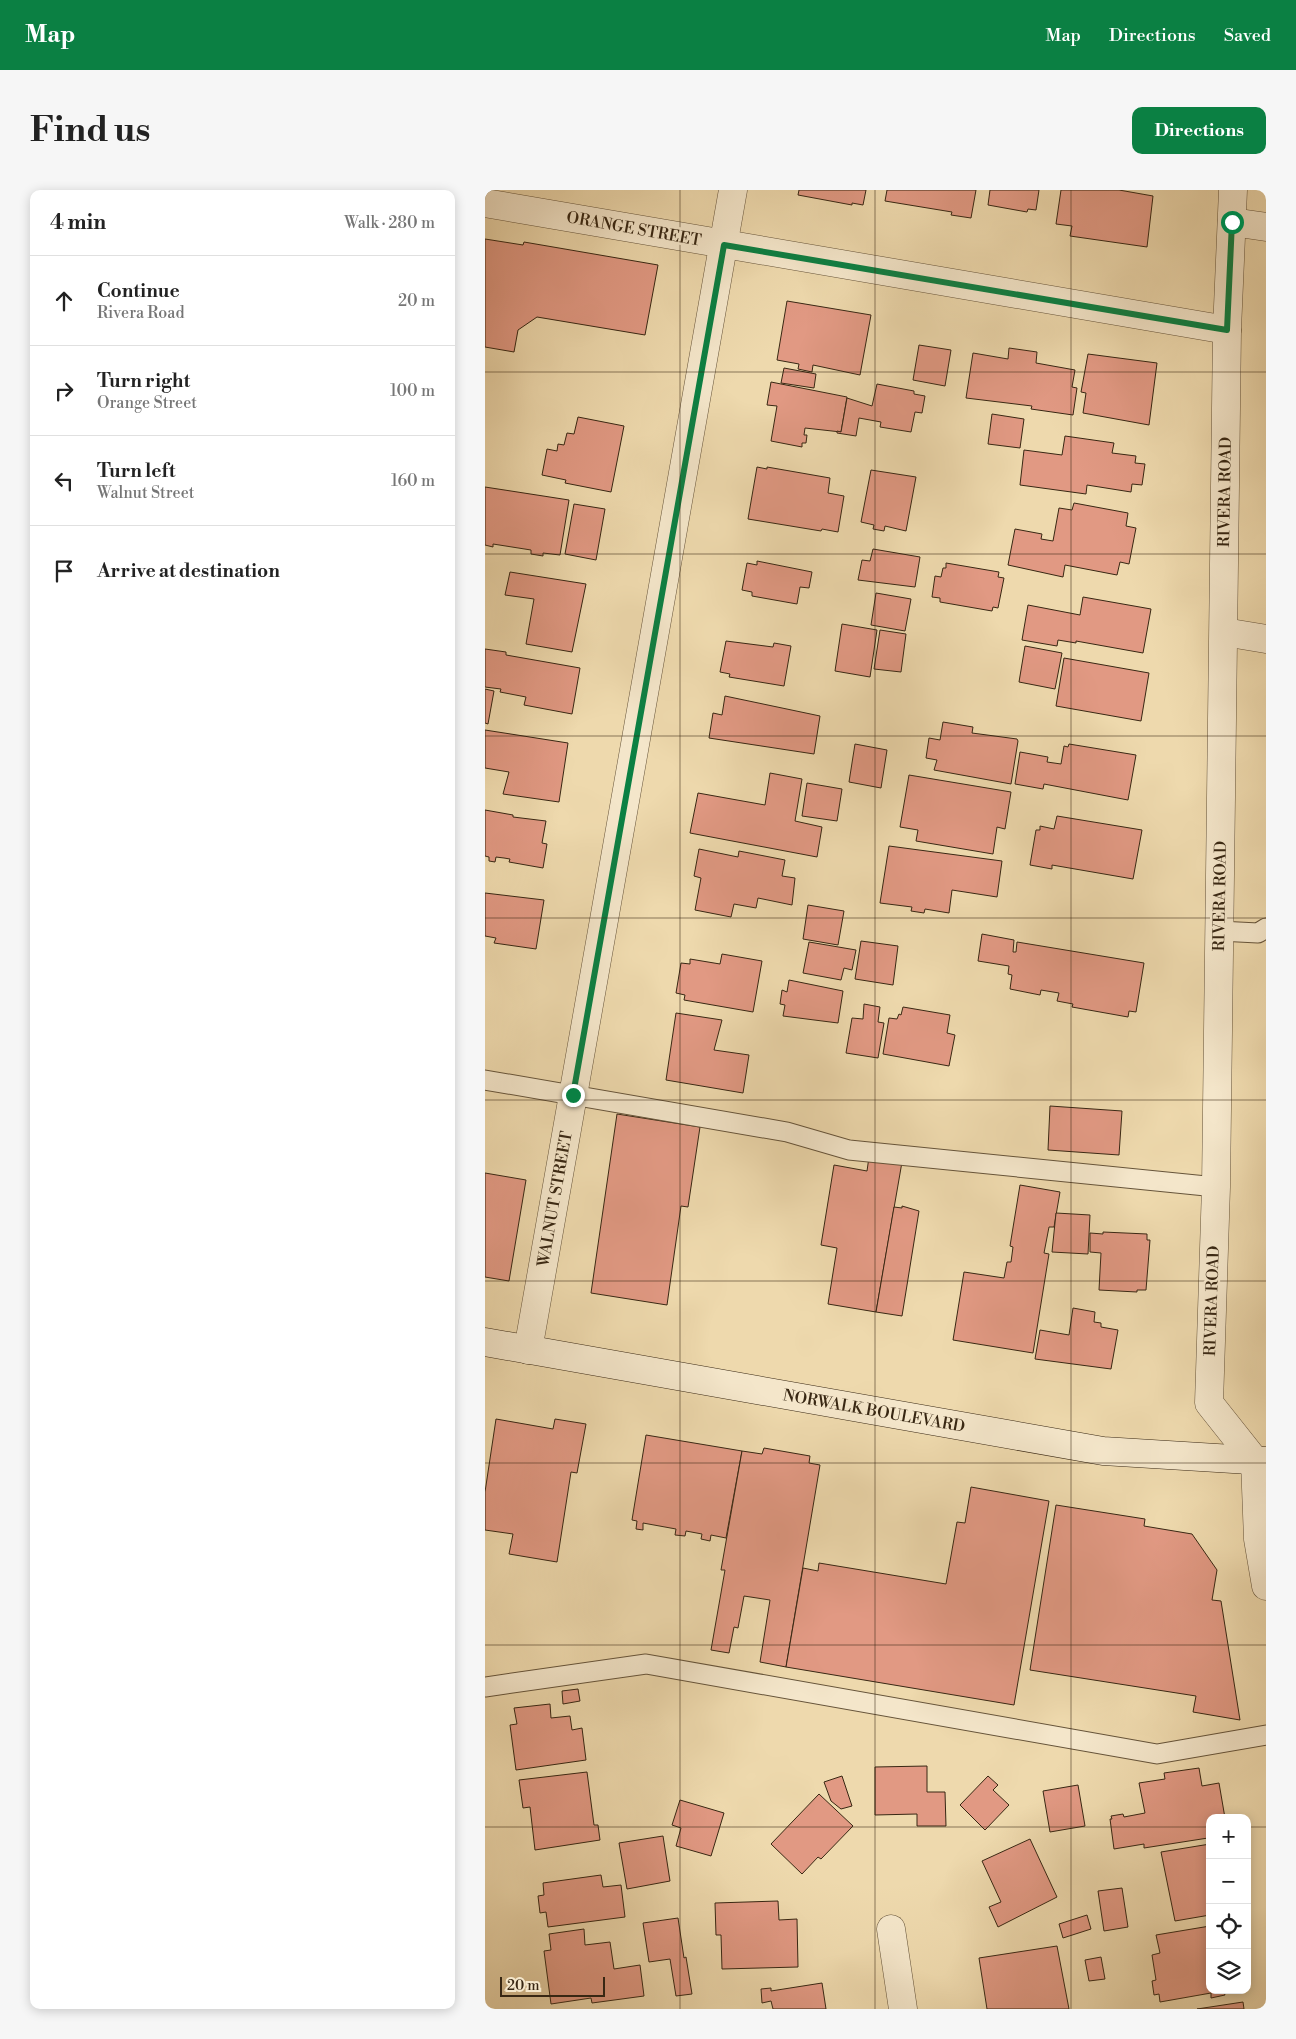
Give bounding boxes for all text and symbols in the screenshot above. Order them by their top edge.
text: Map [25,20,75,50]
text: Map [1045,24,1081,47]
text: Directions [1109,24,1196,47]
text: Saved [1224,24,1271,47]
button: Directions [1132,107,1266,154]
text: Find us [30,109,150,152]
street label: ORANGE STREET [565,207,703,251]
text: 4 min [50,210,106,236]
route start [1221,211,1244,234]
text: Walk · 280 m [344,213,435,233]
text: Continue [97,279,180,303]
icon: ahead [50,287,78,315]
text: 20 m [398,291,435,311]
text: Rivera Road [97,303,184,323]
text: Turn right [97,369,190,393]
icon: right [50,377,78,405]
text: 100 m [390,381,435,401]
text: Orange Street [97,393,197,413]
street label: RIVERA ROAD [1214,436,1236,548]
text: Turn left [97,459,176,483]
icon: left [50,467,78,495]
text: 160 m [391,471,435,491]
text: Walnut Street [97,483,194,503]
icon: arrive [50,557,78,585]
text: Arrive at destination [97,559,280,583]
street label: RIVERA ROAD [1209,840,1231,952]
route end [562,1084,585,1107]
street label: WALNUT STREET [533,1130,577,1269]
street label: RIVERA ROAD [1200,1245,1224,1357]
street label: NORWALK BOULEVARD [781,1385,967,1437]
map controls [1206,1814,1251,1994]
button: + [1206,1814,1251,1859]
button: − [1206,1859,1251,1904]
button: locate [1206,1904,1251,1949]
button: layers [1206,1949,1251,1994]
scale bar [500,1974,605,1997]
text: 20 m [507,1977,539,1995]

